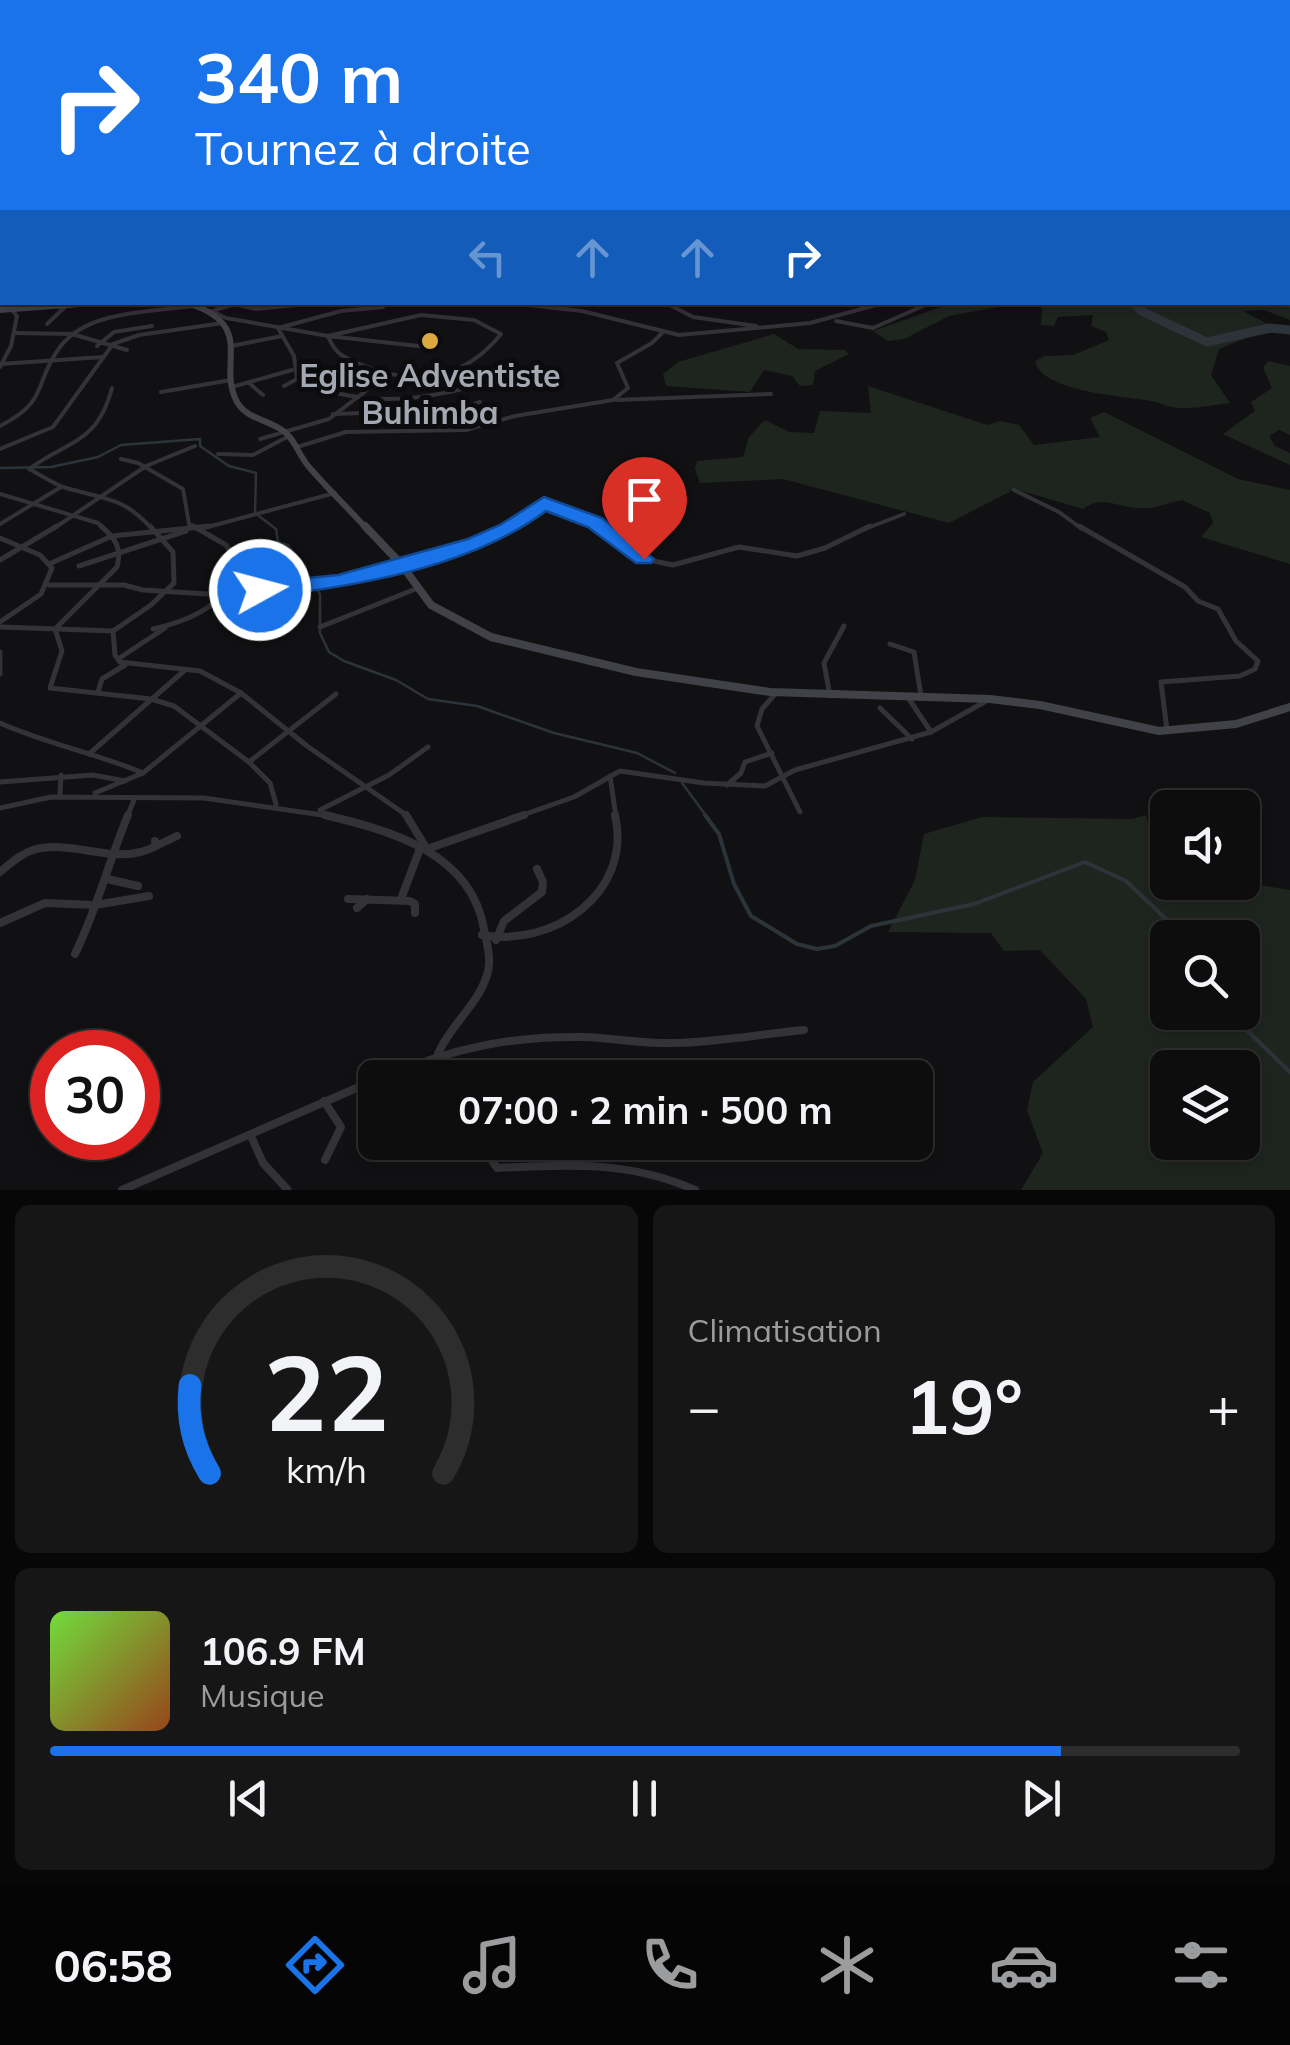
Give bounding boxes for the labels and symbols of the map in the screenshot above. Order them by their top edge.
marker: Eglise Adventiste Buhimba [419,330,441,352]
place label: Eglise Adventiste Buhimba [299,355,561,432]
pin [602,457,687,560]
position arrow [208,538,312,642]
speed limit sign: 30 [30,1030,160,1160]

